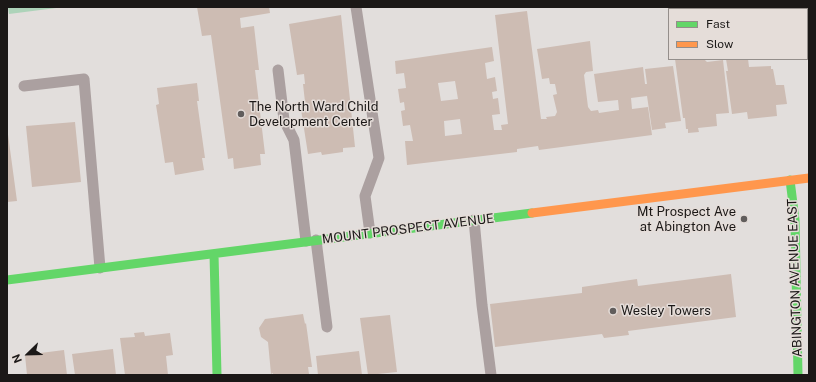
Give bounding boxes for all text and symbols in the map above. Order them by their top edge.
legend [668,8,808,60]
text: Fast [706,17,730,31]
text: Slow [706,37,733,51]
place label: The North Ward Child Development Center [249,99,378,130]
marker: The North Ward Child Development Center [236,109,246,119]
street label: ABINGTON AVENUE EAST [784,198,806,358]
place label: Mt Prospect Ave at Abington Ave [637,204,736,235]
street label: MOUNT PROSPECT AVENUE [321,211,495,247]
marker: Mt Prospect Ave at Abington Ave [739,214,749,224]
place label: Wesley Towers [621,303,711,319]
marker: Wesley Towers [608,306,618,316]
north arrow [8,334,48,374]
text: N [10,352,24,365]

